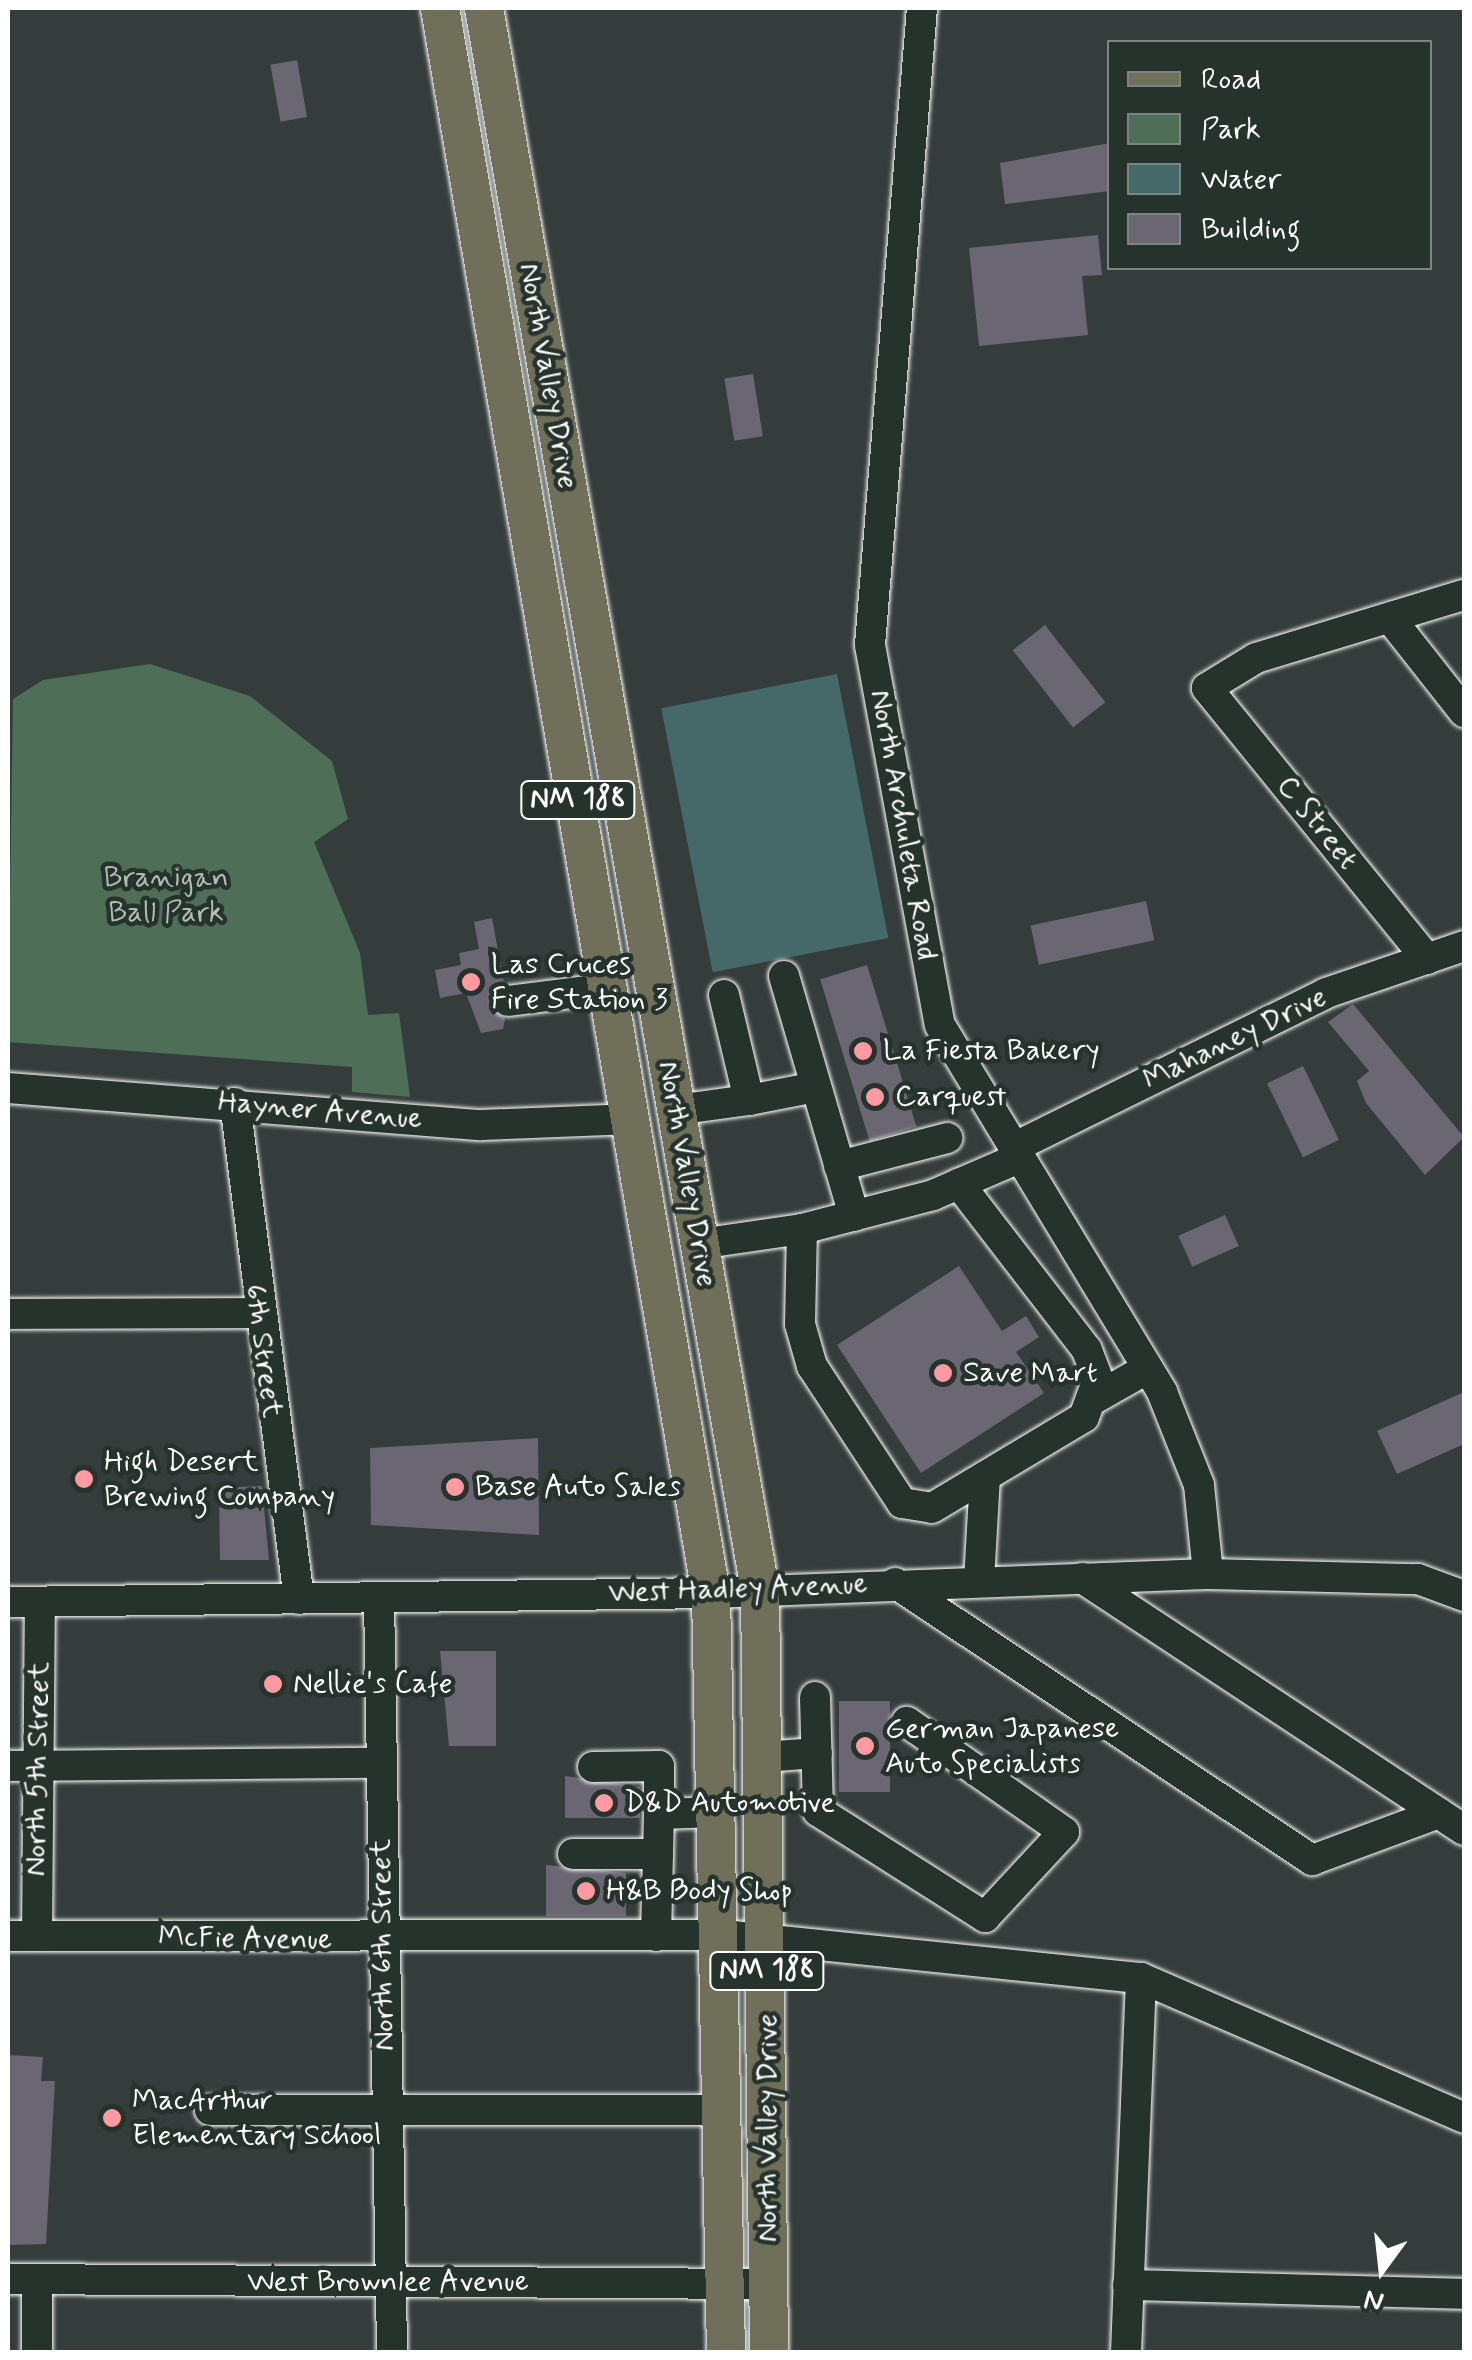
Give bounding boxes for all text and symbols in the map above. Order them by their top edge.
legend [1107,40,1432,270]
text: Road [1201,60,1261,99]
text: Park [1201,110,1261,149]
text: Water [1201,160,1281,199]
text: Building [1201,210,1300,249]
street label: North Valley Drive [511,261,585,491]
street label: North Archuleta Road [862,688,944,962]
street label: C Street [1267,767,1367,879]
road number: NM 188 [518,777,638,823]
park label: Branigan Ball Park [103,860,229,930]
place label: Las Cruces Fire Station 3 [491,947,658,1018]
marker: Las Cruces Fire Station 3 [460,971,482,993]
street label: Mahaney Drive [1138,979,1332,1099]
place label: La Fiesta Bakery [883,1033,1098,1069]
marker: La Fiesta Bakery [852,1040,874,1062]
street label: North Valley Drive [650,1059,724,1289]
place label: Carquest [895,1079,1007,1115]
street label: Hayner Avenue [218,1084,422,1138]
marker: Carquest [864,1086,886,1108]
street label: 6th Street [236,1282,290,1420]
place label: Save Mart [963,1355,1100,1391]
marker: Save Mart [932,1362,954,1384]
place label: High Desert Brewing Company [104,1444,335,1514]
marker: High Desert Brewing Company [73,1468,95,1490]
place label: Base Auto Sales [475,1469,676,1505]
marker: Base Auto Sales [444,1476,466,1498]
street label: West Hadley Avenue [609,1567,867,1611]
street label: North 5th Street [18,1661,58,1877]
place label: Nellie's Cafe [293,1666,458,1702]
marker: Nellie's Cafe [262,1673,284,1695]
place label: German Japanese Auto Specialists [885,1711,1127,1782]
marker: German Japanese Auto Specialists [854,1735,876,1757]
place label: D&D Automotive [624,1785,835,1821]
marker: D&D Automotive [593,1792,615,1814]
street label: North 6th Street [363,1839,403,2051]
place label: H&B Body Shop [606,1873,794,1909]
marker: H&B Body Shop [575,1880,597,1902]
street label: McFie Avenue [155,1919,335,1959]
road number: NM 188 [707,1948,827,1994]
street label: North Valley Drive [750,2014,786,2242]
place label: MacArthur Elementary School [132,2083,381,2154]
marker: MacArthur Elementary School [101,2107,123,2129]
north arrow [1332,2220,1432,2320]
street label: West Brownlee Avenue [245,2264,531,2300]
text: N [1360,2279,1388,2320]

